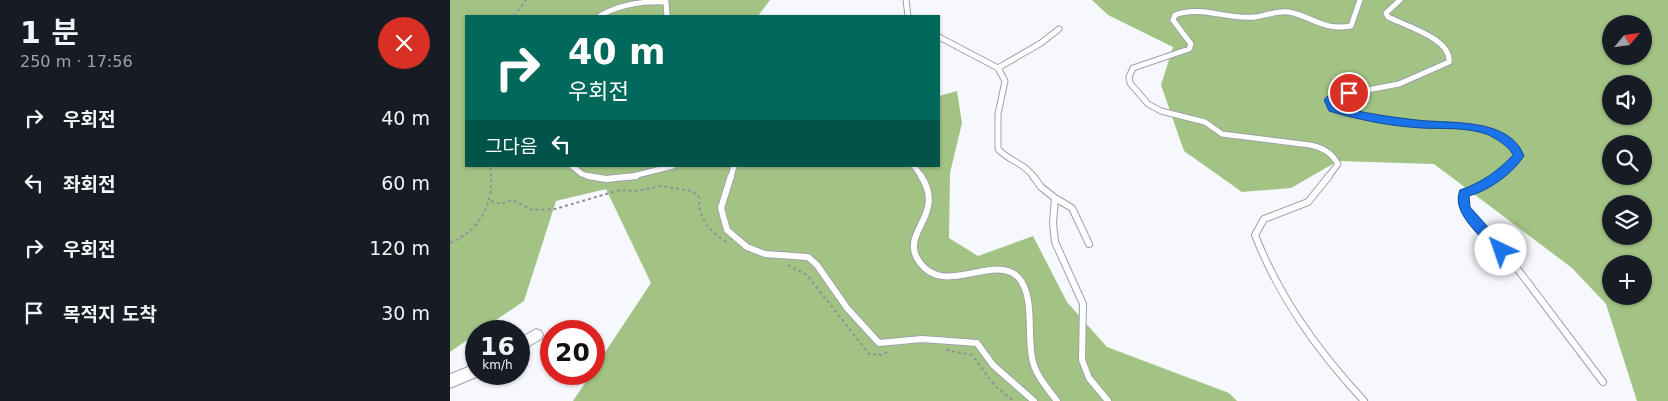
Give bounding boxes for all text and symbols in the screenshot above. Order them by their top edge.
text: 1 분 [20,15,79,50]
north arrow [1602,15,1652,65]
map controls [1602,15,1652,305]
button: close [378,17,430,69]
text: 40 m [568,32,665,72]
icon: right [485,35,550,100]
text: 250 m · 17:56 [20,52,133,71]
pin [1328,72,1370,114]
button: sound [1602,75,1652,125]
text: 우회전 [568,79,629,104]
icon: arrive [1335,79,1363,107]
icon: right [20,104,48,132]
text: 40 m [381,107,430,129]
text: 우회전 [63,108,115,130]
icon: left [547,130,575,158]
text: 그다음 [485,135,537,157]
button: search [1602,135,1652,185]
icon: left [20,169,48,197]
text: 60 m [381,172,430,194]
text: 좌회전 [63,173,115,195]
button: layers [1602,195,1652,245]
position arrow [1474,223,1526,275]
icon: right [20,234,48,262]
text: 120 m [369,237,430,259]
text: 우회전 [63,238,115,260]
button: + [1602,255,1652,305]
icon: arrive [20,299,48,327]
text: 30 m [381,302,430,324]
text: 목적지 도착 [63,303,157,325]
speed limit sign: 20 [540,320,605,385]
text: 16 [480,332,515,361]
text: km/h [482,358,513,372]

